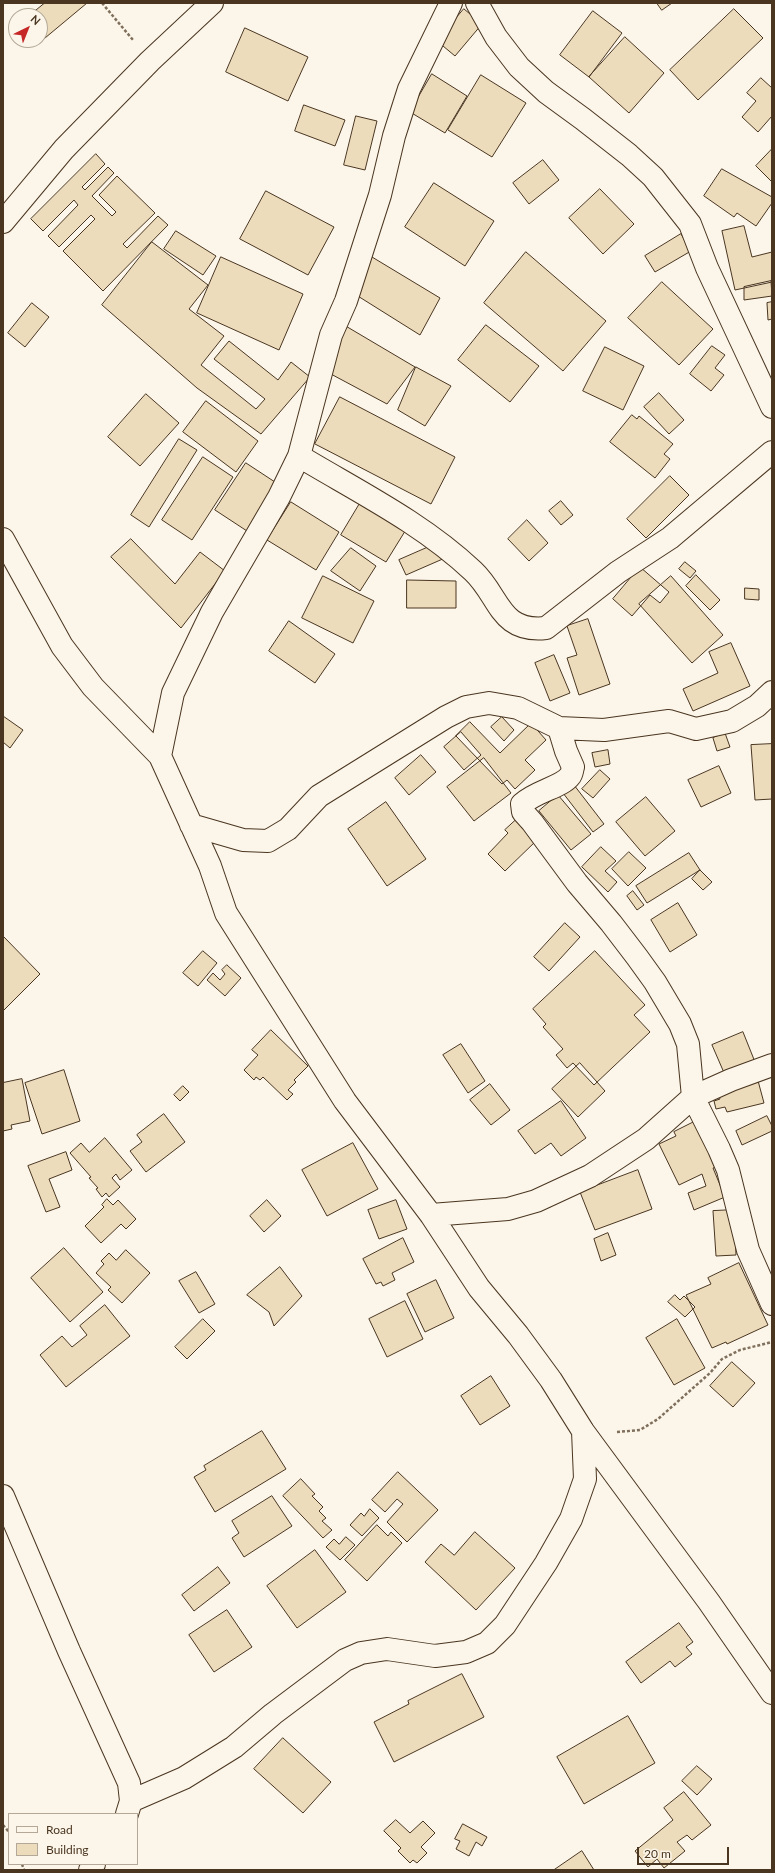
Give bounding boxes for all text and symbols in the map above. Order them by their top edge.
north arrow [8,8,48,48]
text: N [28,12,43,27]
legend [8,1813,138,1865]
text: Road [46,1822,73,1837]
scale bar [639,1839,731,1865]
text: Building [46,1842,89,1857]
text: 20 m [644,1846,671,1861]

